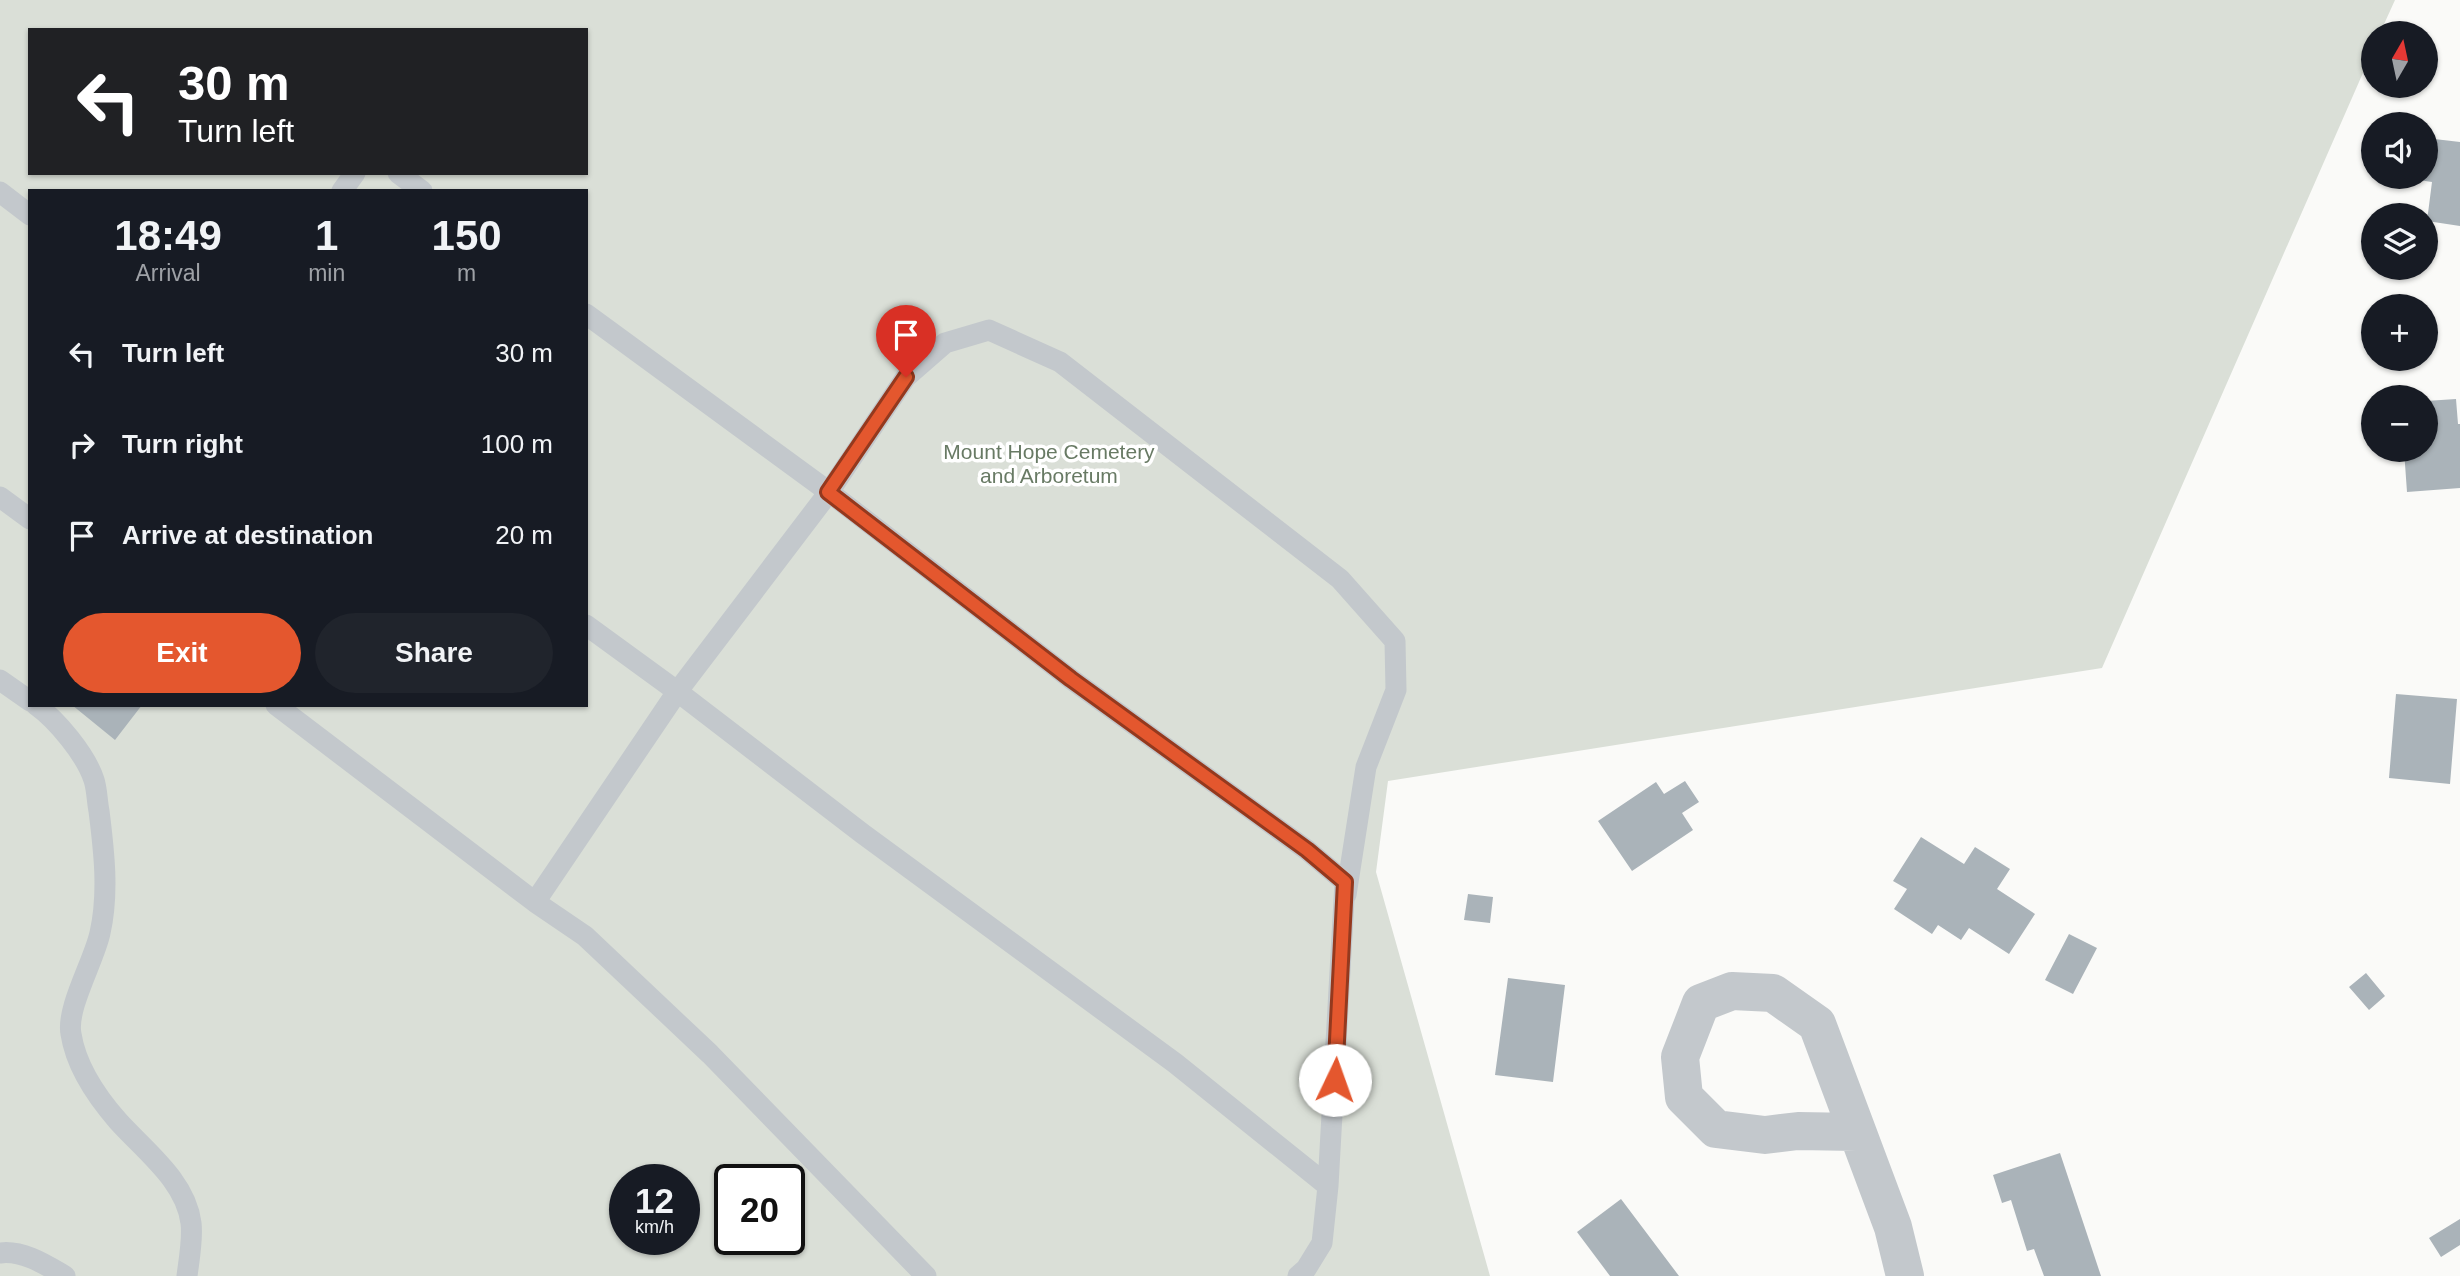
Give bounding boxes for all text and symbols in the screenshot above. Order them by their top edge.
north arrow [2361,21,2438,98]
map controls [2361,21,2438,462]
icon: left [63,56,154,147]
text: 30 m [178,56,290,110]
button: sound [2361,112,2438,189]
text: Turn left [178,113,294,149]
button: layers [2361,203,2438,280]
text: 18:49 [114,212,222,259]
text: 1 [315,212,338,259]
text: 150 [432,212,502,259]
text: Arrival [135,260,201,286]
text: min [308,260,345,286]
text: m [457,260,476,286]
button: + [2361,294,2438,371]
pin [876,305,936,377]
icon: arrive [887,316,925,354]
icon: left [63,335,101,373]
text: Turn left [122,338,224,368]
text: 30 m [495,338,553,368]
button: − [2361,385,2438,462]
icon: right [63,426,101,464]
text: Turn right [122,429,243,459]
text: 100 m [481,429,553,459]
park label: Mount Hope Cemetery and Arboretum [943,440,1155,487]
icon: arrive [63,517,101,555]
text: Arrive at destination [122,520,373,550]
text: 20 m [495,520,553,550]
button: Exit [63,613,301,693]
button: Share [315,613,553,693]
position arrow [1298,1043,1372,1117]
speed limit sign: 20 [714,1164,805,1255]
text: 12 [635,1181,674,1220]
text: km/h [635,1217,674,1237]

